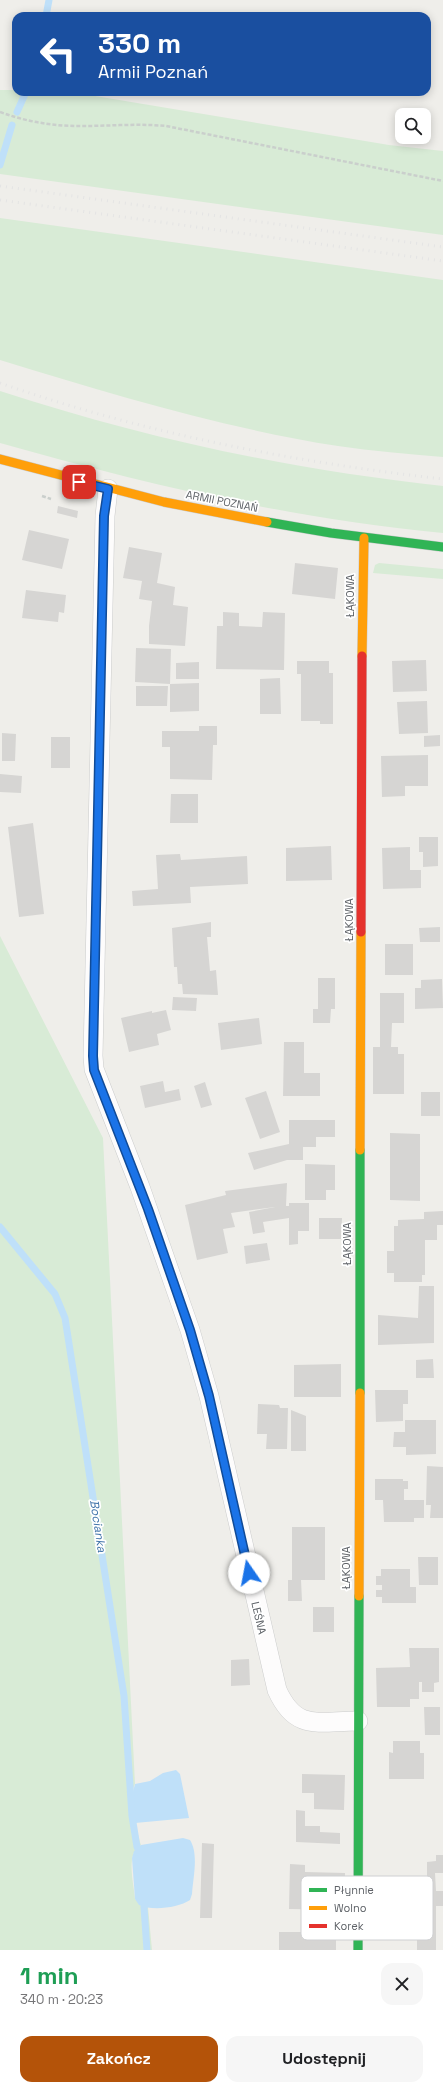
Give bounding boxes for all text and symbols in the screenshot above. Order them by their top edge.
text: 330 m [98,25,181,61]
icon: left [32,28,84,80]
text: Armii Poznań [98,60,208,83]
map controls [395,108,431,144]
button: search [395,108,431,144]
pin [62,465,96,499]
icon: arrive [68,471,90,493]
street label: ARMII POZNAŃ [185,487,259,515]
street label: ŁĄKOWA [343,574,357,618]
street label: ŁĄKOWA [342,898,356,942]
street label: ŁĄKOWA [340,1222,354,1266]
water label: Bocianka [86,1499,110,1553]
street label: ŁĄKOWA [339,1546,353,1590]
position arrow [228,1552,270,1594]
street label: LEŚNA [248,1600,271,1636]
legend [301,1876,433,1940]
text: Płynnie [334,1883,374,1897]
text: Wolno [334,1901,367,1915]
text: Korek [334,1919,364,1933]
text: 1 min [20,1960,79,1991]
button: close [381,1963,423,2005]
text: 340 m · 20:23 [20,1991,103,2008]
button: Zakończ [20,2036,218,2082]
button: Udostępnij [226,2036,423,2082]

